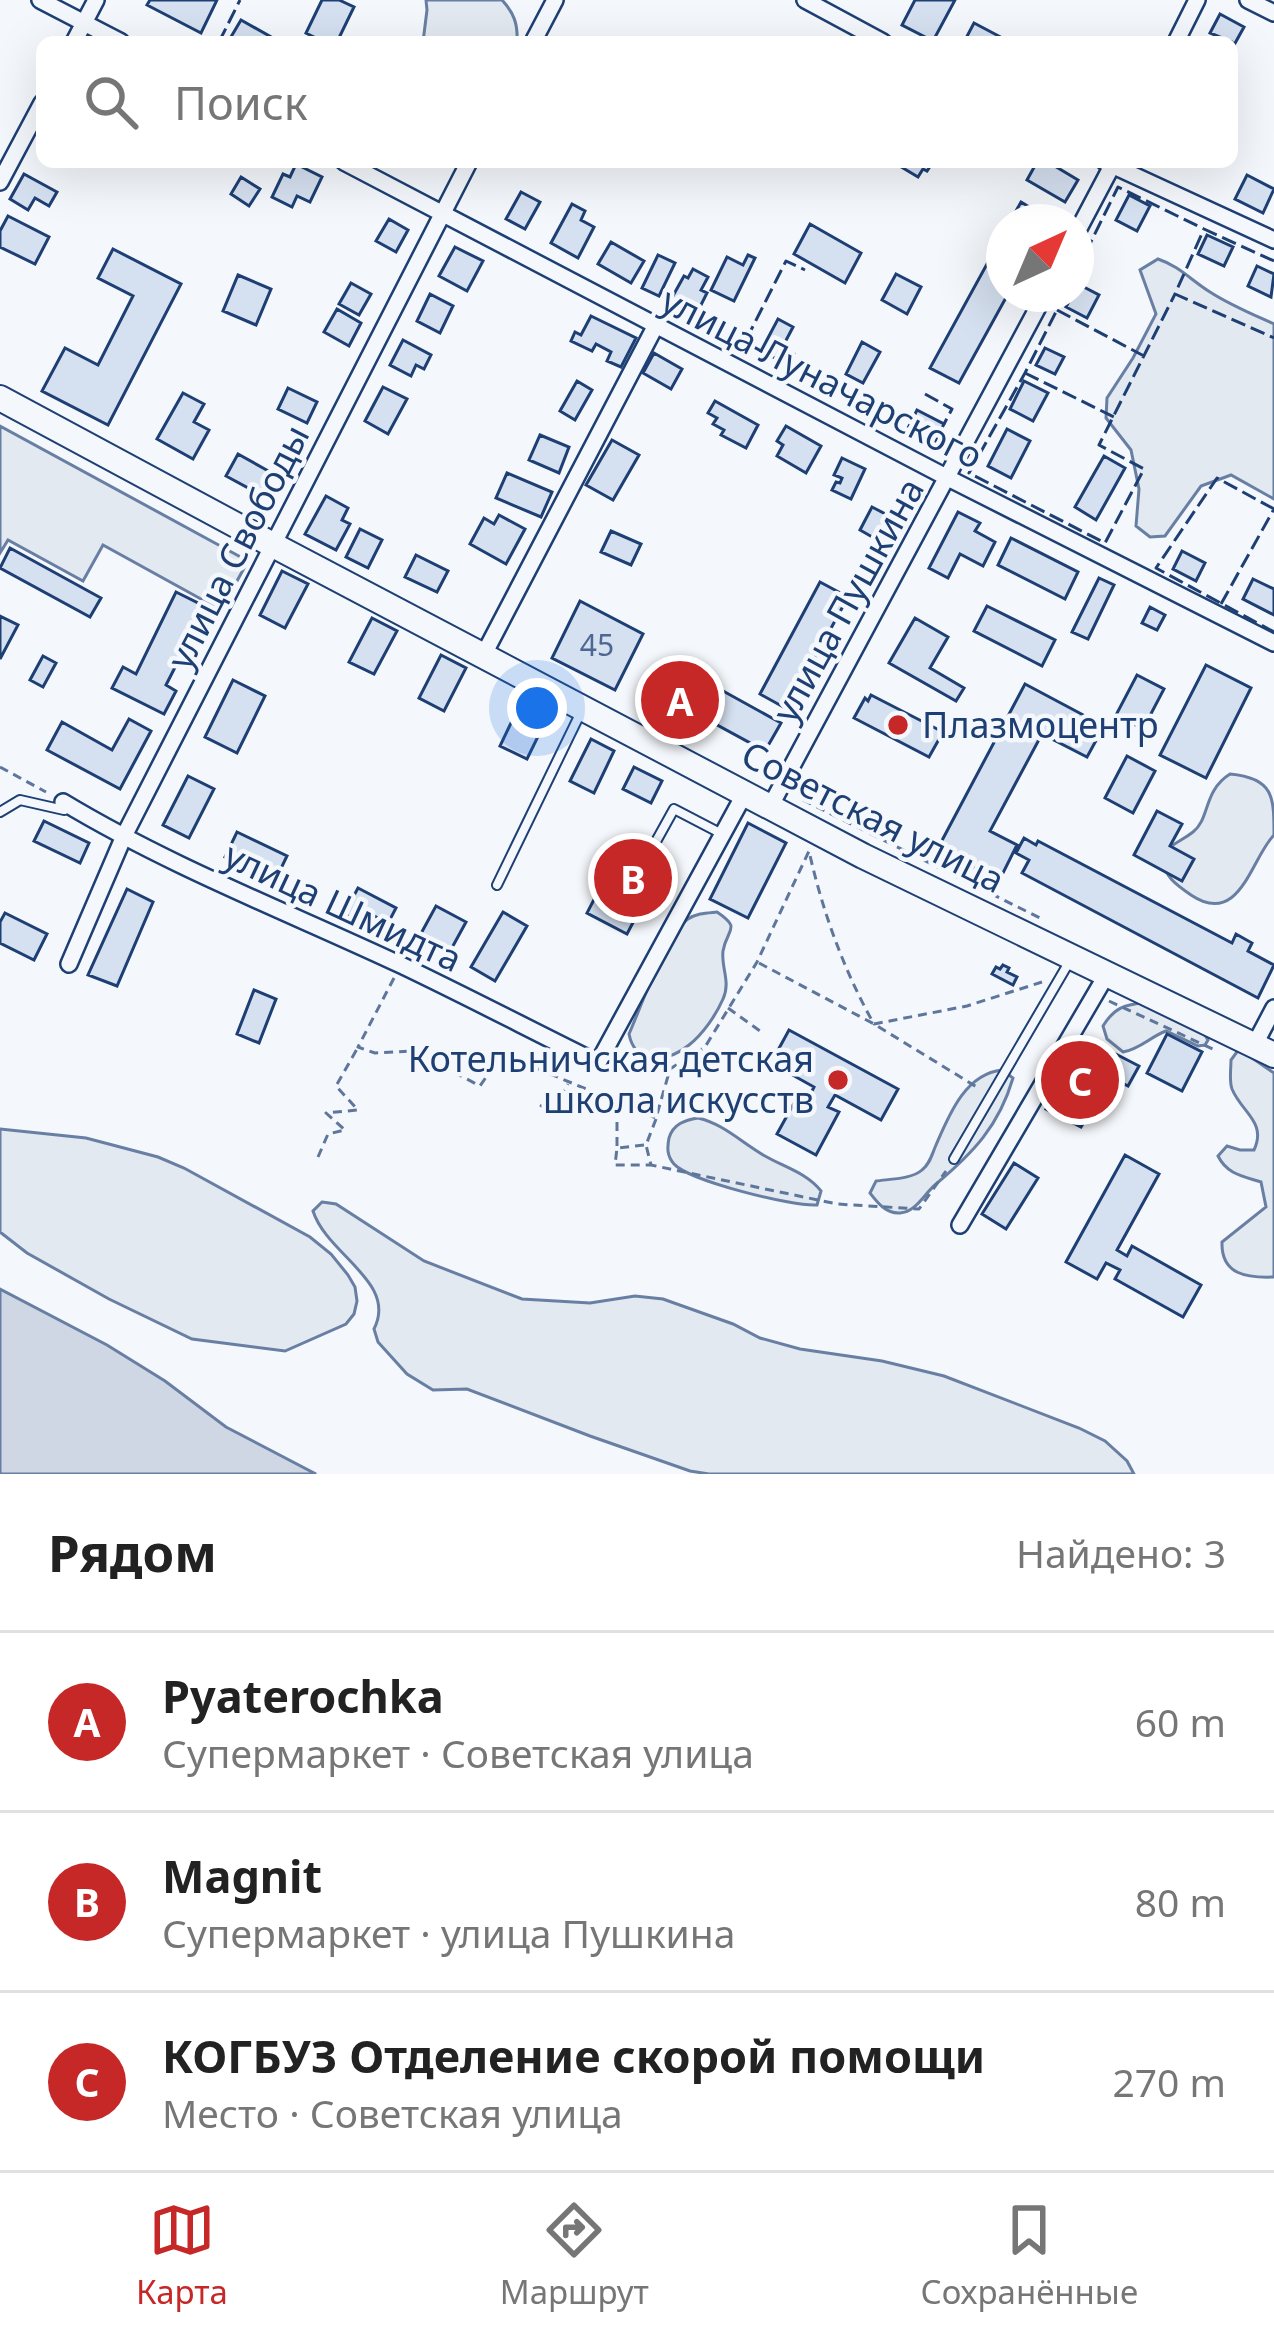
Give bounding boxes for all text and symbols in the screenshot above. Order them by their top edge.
search box [36,36,1238,168]
icon: search [78,69,144,135]
text: Поиск [174,72,308,133]
north arrow [986,204,1094,312]
street label: улица Луначарского [653,275,991,480]
street label: улица Свободы [155,416,320,677]
street label: улица Пушкина [760,469,935,731]
house number: 45 [580,624,614,665]
pin: A [641,655,719,745]
your location [507,678,567,738]
place label: Плазмоцентр [922,700,1159,749]
marker: Плазмоцентр [885,712,911,738]
street label: Советская улица [733,729,1013,904]
street label: улица Шмидта [217,830,470,983]
pin: B [594,833,672,923]
place label: Котельничская детская школа искусств [408,1034,814,1124]
pin: C [1041,1035,1119,1125]
marker: Котельничская детская школа искусств [825,1067,851,1093]
text: Рядом [48,1517,217,1587]
text: Найдено: 3 [1016,1526,1226,1579]
text: Pyaterochka [162,1665,444,1726]
text: A [74,1695,101,1748]
text: 60 m [1135,1695,1226,1748]
text: Супермаркет · Советская улица [162,1726,754,1779]
text: Magnit [162,1845,322,1906]
text: B [74,1875,100,1928]
text: 80 m [1135,1875,1226,1928]
text: Супермаркет · улица Пушкина [162,1906,735,1959]
text: КОГБУЗ Отделение скорой помощи [162,2025,985,2086]
text: C [74,2055,100,2108]
text: 270 m [1112,2055,1226,2108]
text: Место · Советская улица [162,2086,623,2139]
tab: Карта [136,2197,228,2314]
tab: Маршрут [500,2197,649,2314]
tab: Сохранённые [921,2197,1138,2314]

